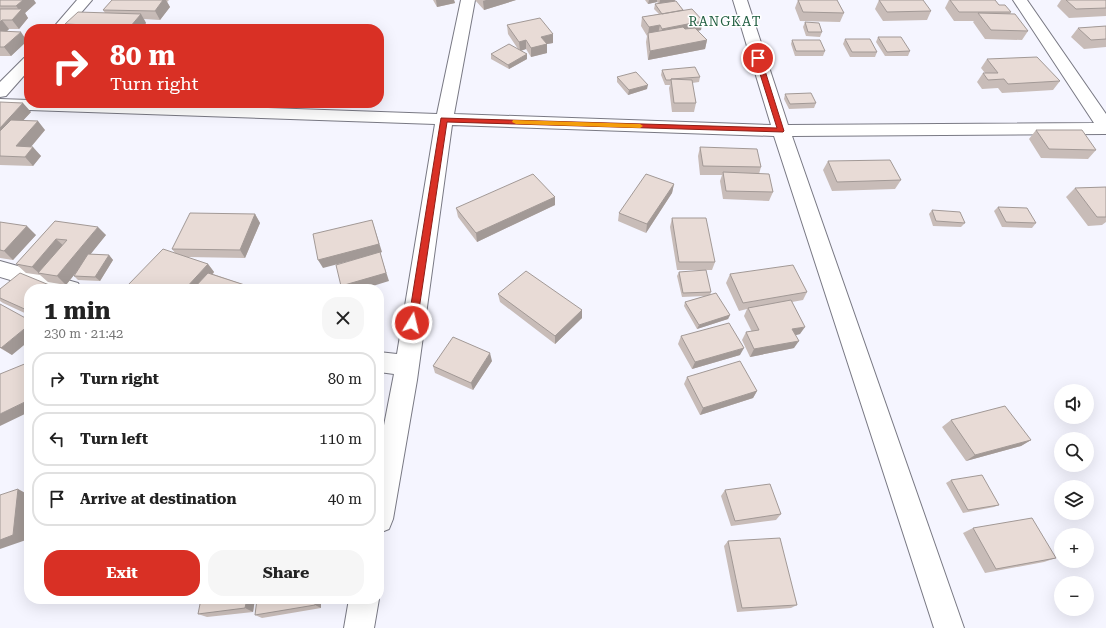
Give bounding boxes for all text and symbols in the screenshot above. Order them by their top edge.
district label: RANGKAT [689,14,761,29]
text: 80 m [110,39,175,72]
icon: right [44,40,96,92]
pin [741,41,775,75]
icon: arrive [747,47,769,69]
text: Turn right [110,73,198,94]
text: 1 min [44,297,111,325]
button: close [322,297,364,339]
position arrow [391,302,433,344]
text: 230 m · 21:42 [44,326,123,341]
icon: right [46,368,68,390]
text: Turn right [80,370,159,388]
text: 80 m [328,370,362,388]
map controls [1054,384,1094,616]
button: sound [1054,384,1094,424]
icon: left [46,428,68,450]
text: Turn left [80,430,148,448]
text: 110 m [319,430,362,448]
button: search [1054,432,1094,472]
button: layers [1054,480,1094,520]
icon: arrive [46,488,68,510]
text: Arrive at destination [80,490,236,508]
text: 40 m [328,490,362,508]
button: + [1054,528,1094,568]
button: Exit [44,550,200,596]
button: Share [208,550,364,596]
button: − [1054,576,1094,616]

